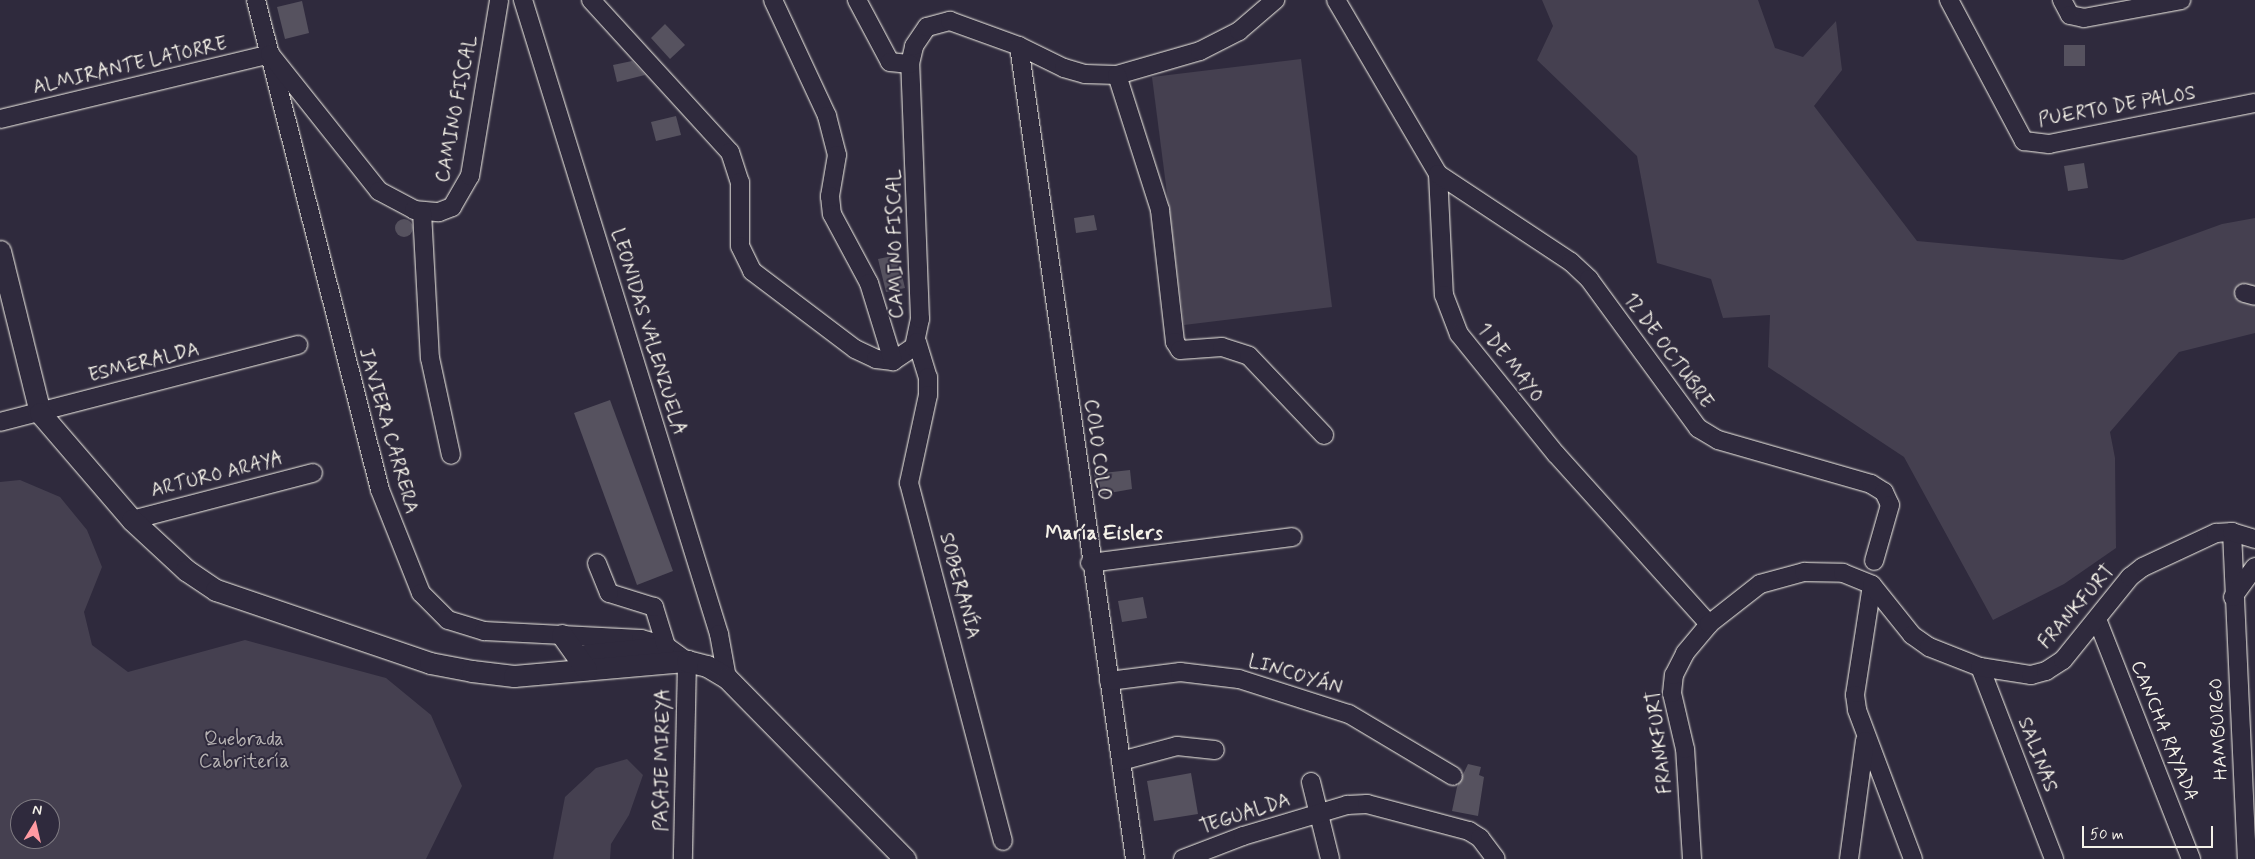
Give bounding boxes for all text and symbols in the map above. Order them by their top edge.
street label: ALMIRANTE LATORRE [29,32,231,100]
street label: CAMINO FISCAL [432,34,482,184]
street label: PUERTO DE PALOS [2036,82,2198,132]
street label: CAMINO FISCAL [883,169,909,319]
street label: LEONIDAS VALENZUELA [606,226,690,438]
street label: 12 DE OCTUBRE [1618,288,1718,414]
street label: 1 DE MAYO [1472,319,1548,407]
street label: ESMERALDA [86,338,202,388]
street label: JAVIERA CARRERA [353,344,423,518]
street label: COLO COLO [1079,398,1115,502]
street label: ARTURO ARAYA [149,448,285,502]
district label: María Eislers [1047,521,1161,545]
street label: SOBERANÍA [934,530,984,642]
street label: FRANKFURT [2034,560,2120,654]
street label: LINCOYÁN [1245,650,1345,700]
street label: CANCHA RAYADA [2125,657,2203,805]
street label: HAMBURGO [2205,677,2233,781]
street label: PASAJE MIREYA [650,688,676,832]
street label: FRANKFURT [1642,689,1678,795]
street label: SALINAS [2012,714,2062,796]
park label: Quebrada Cabritería [199,729,289,773]
street label: TEGUALDA [1197,789,1293,839]
north arrow [10,799,60,849]
text: N [31,801,43,820]
scale bar [2085,816,2216,848]
text: 50 m [2090,825,2124,845]

